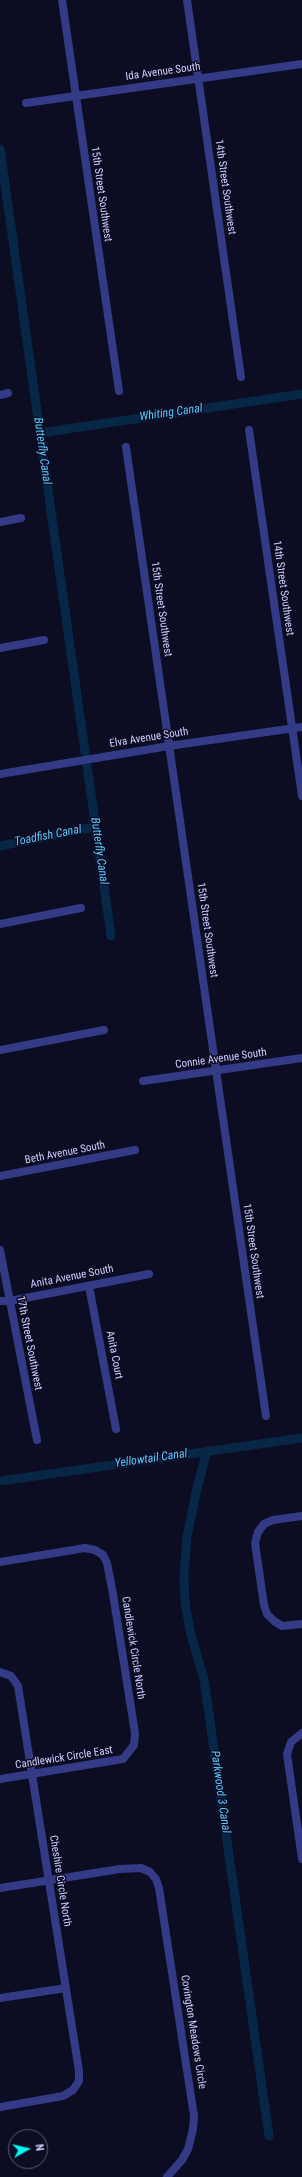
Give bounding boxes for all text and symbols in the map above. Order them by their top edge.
street label: Ida Avenue South [125,60,201,84]
street label: 14th Street Southwest [212,139,238,235]
street label: 15th Street Southwest [88,146,114,242]
water label: Whiting Canal [139,401,203,425]
water label: Butterfly Canal [30,417,54,485]
street label: 14th Street Southwest [270,540,296,636]
street label: 15th Street Southwest [148,561,174,657]
street label: Elva Avenue South [109,725,189,751]
water label: Butterfly Canal [87,817,111,885]
water label: Toadfish Canal [13,822,83,850]
street label: 15th Street Southwest [194,882,220,978]
street label: Connie Avenue South [175,1046,267,1072]
street label: Beth Avenue South [24,1139,106,1167]
street label: 15th Street Southwest [240,1203,266,1299]
street label: Anita Avenue South [29,1262,115,1292]
street label: 17th Street Southwest [13,1295,45,1391]
street label: Anita Court [103,1330,125,1380]
water label: Yellowtail Canal [114,1447,188,1471]
street label: Candlewick Circle North [118,1596,148,1700]
street label: Candlewick Circle East [14,1744,114,1772]
water label: Parkwood 3 Canal [207,1750,233,1834]
street label: Cheshire Circle North [46,1834,74,1928]
street label: Covington Meadows Circle [177,1974,209,2090]
north arrow [8,2129,48,2169]
text: N [32,2143,46,2152]

